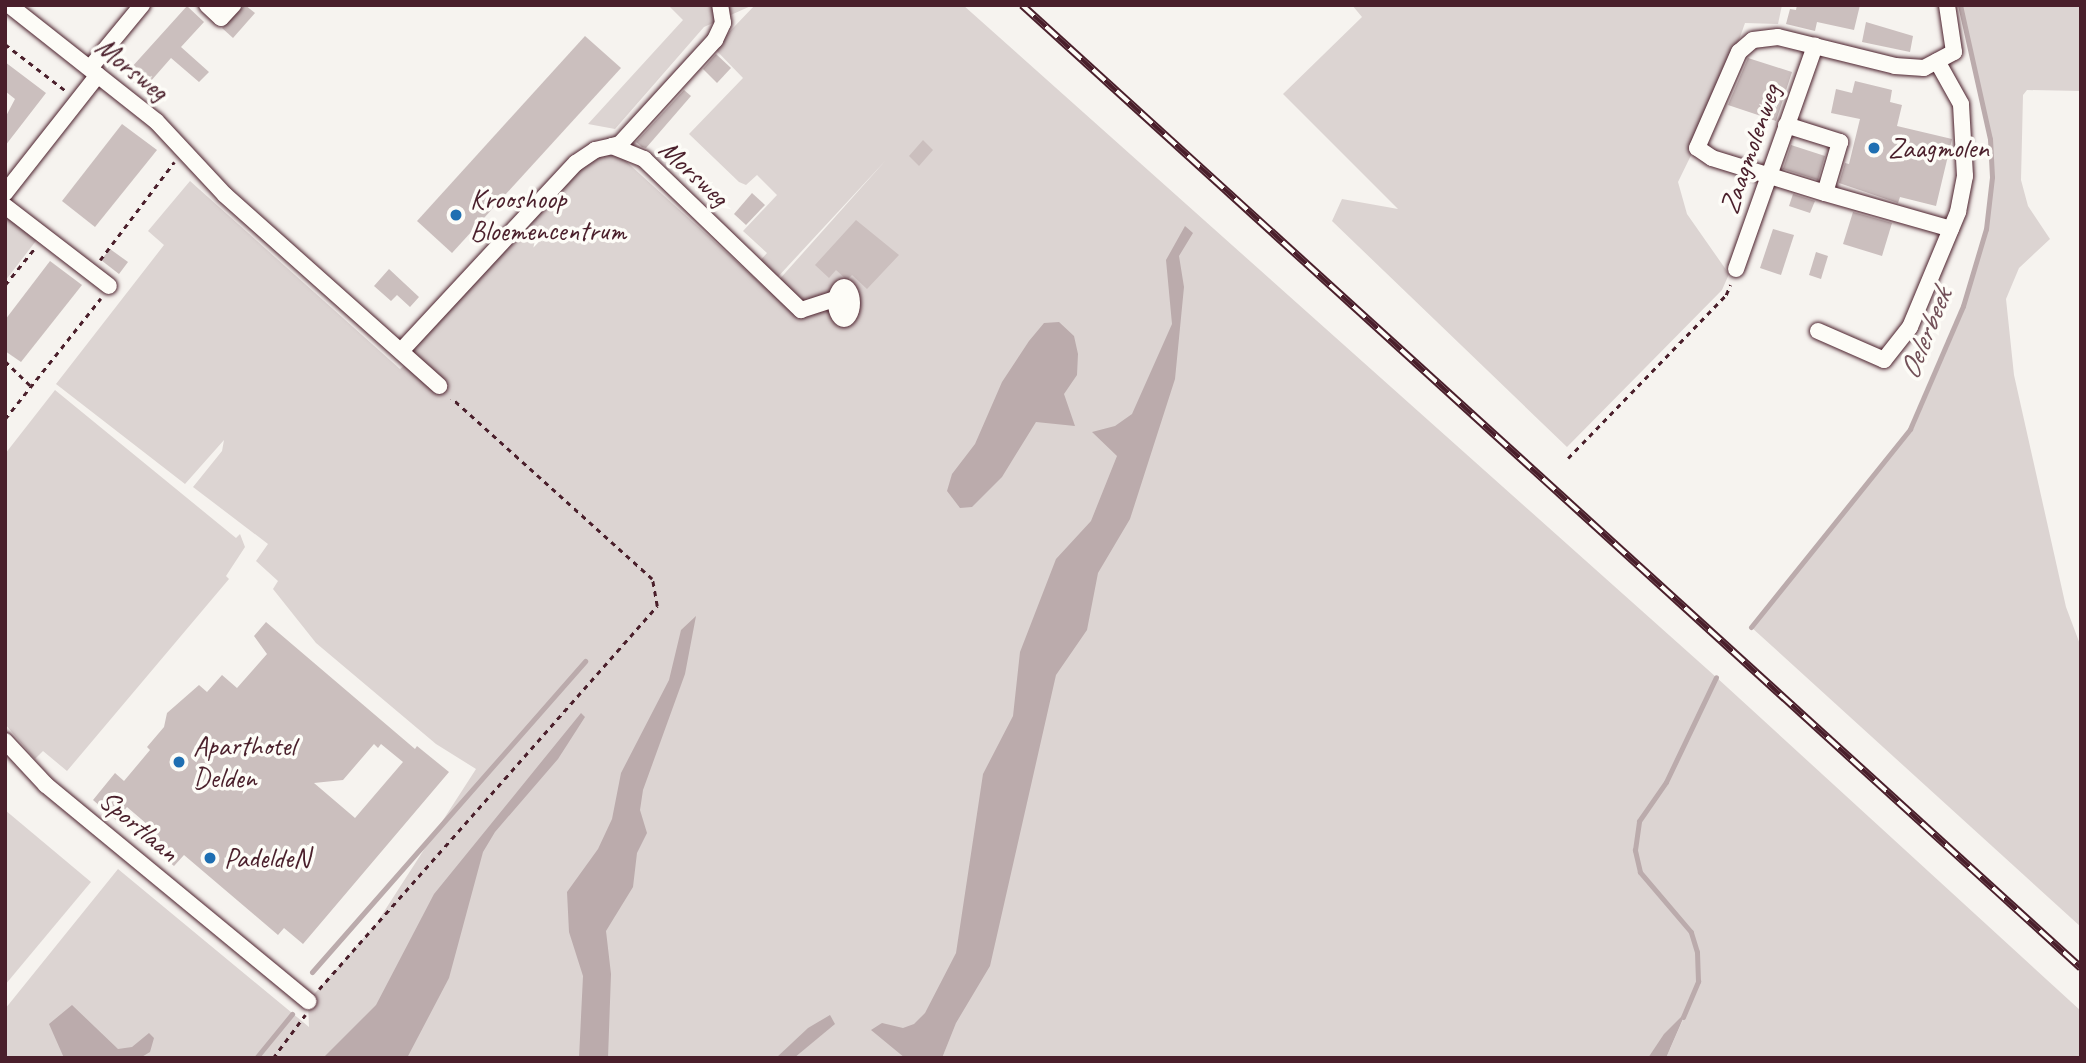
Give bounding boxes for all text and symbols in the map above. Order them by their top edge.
street label: Morsweg [89,30,175,108]
street label: Zaagmolenweg [1712,80,1788,218]
place label: Zaagmolen [1888,131,1989,165]
street label: Morsweg [652,132,736,214]
marker: Zaagmolen [1866,140,1882,156]
place label: Krooshoop Bloemencentrum [470,182,626,248]
marker: Krooshoop Bloemencentrum [448,207,464,223]
water label: Oelerbeek [1891,284,1959,384]
place label: Aparthotel Delden [193,729,295,795]
marker: Aparthotel Delden [171,754,187,770]
street label: Sportlaan [92,783,186,869]
place label: PadeldeN [224,841,310,875]
marker: PadeldeN [202,850,218,866]

